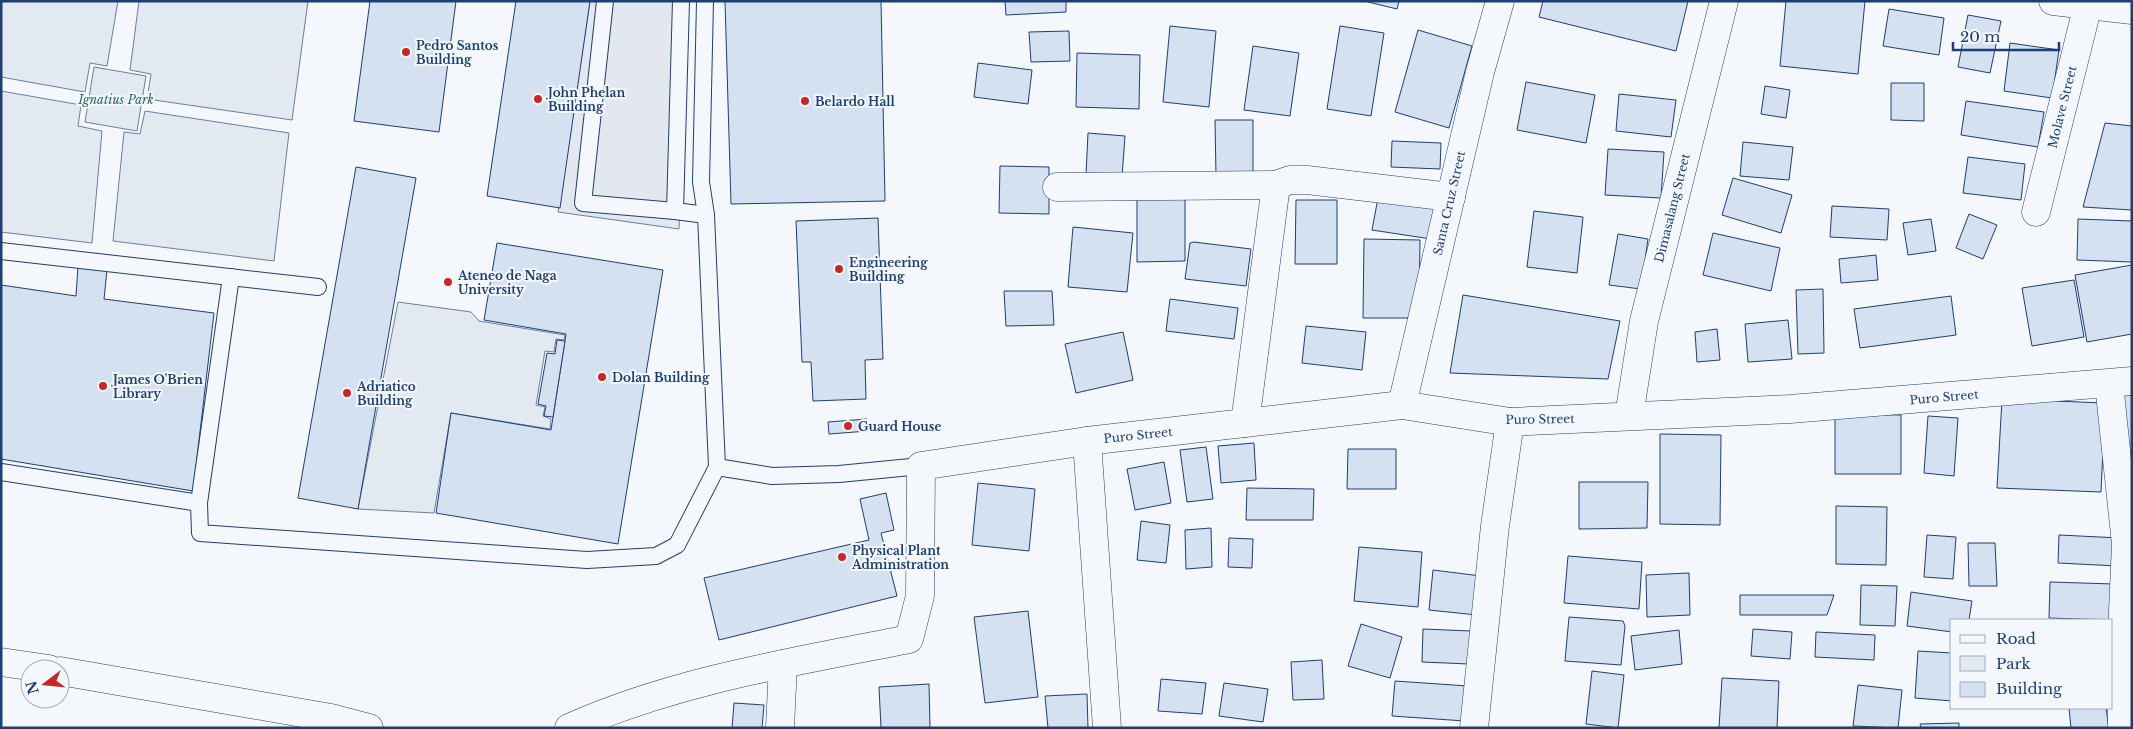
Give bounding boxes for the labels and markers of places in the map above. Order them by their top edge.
place label: Pedro Santos Building [416,38,499,67]
marker: Pedro Santos Building [400,46,412,58]
place label: John Phelan Building [545,85,625,114]
marker: John Phelan Building [532,93,544,105]
place label: Belardo Hall [815,94,896,109]
marker: Belardo Hall [799,95,811,107]
place label: Engineering Building [849,255,928,284]
marker: Engineering Building [833,263,845,275]
place label: Ateneo de Naga University [457,268,557,297]
marker: Ateneo de Naga University [442,276,454,288]
place label: Dolan Building [612,370,710,385]
marker: Dolan Building [596,371,608,383]
place label: James O'Brien Library [110,372,203,401]
place label: Adriatico Building [356,379,416,408]
marker: James O'Brien Library [97,380,109,392]
marker: Adriatico Building [341,387,353,399]
place label: Guard House [858,419,941,434]
marker: Guard House [842,420,854,432]
place label: Physical Plant Administration [851,543,949,572]
marker: Physical Plant Administration [836,551,848,563]

